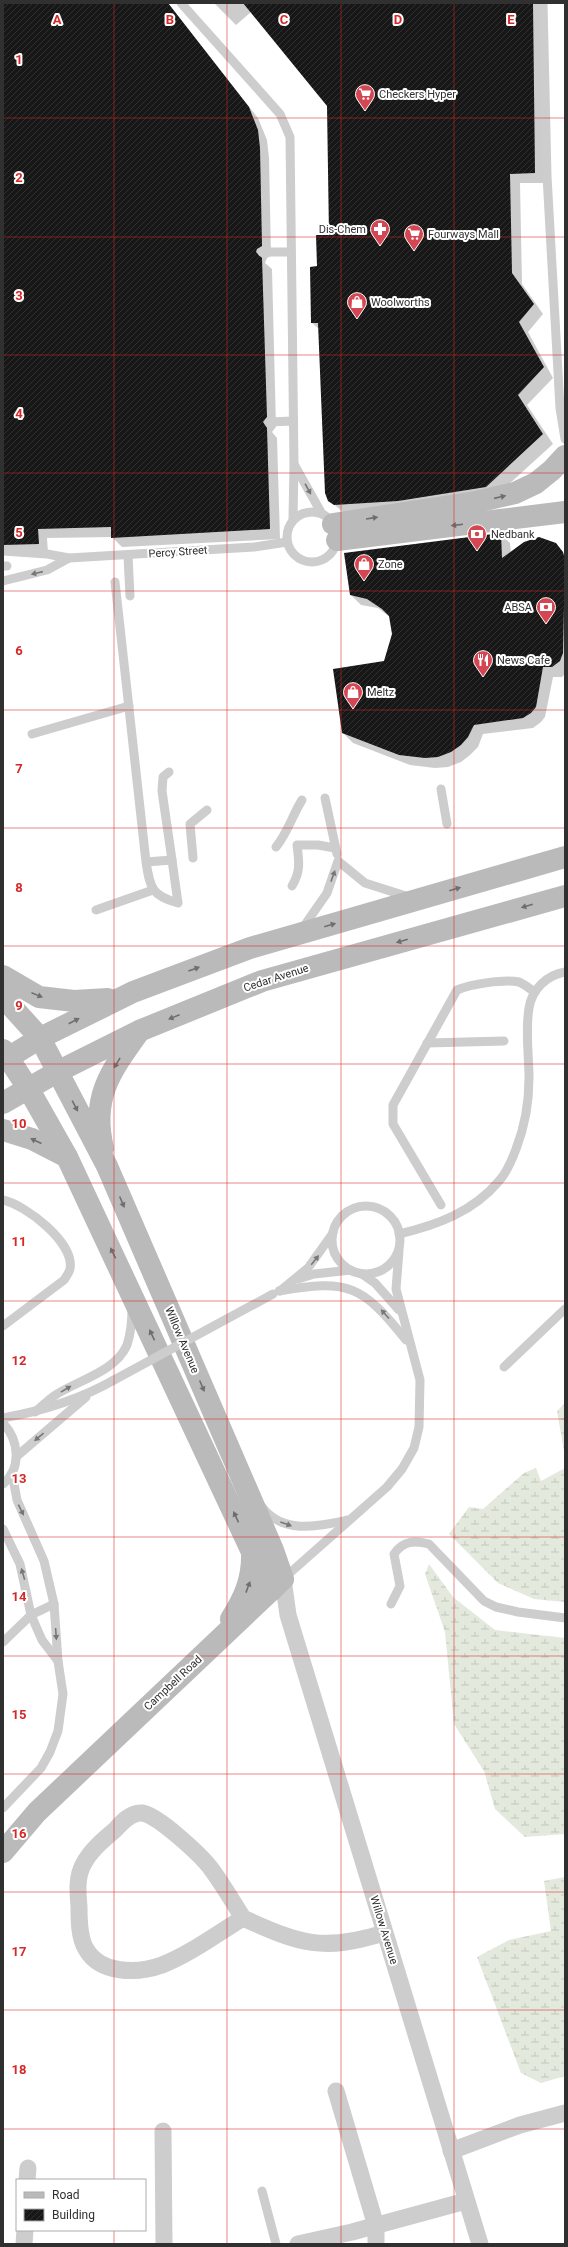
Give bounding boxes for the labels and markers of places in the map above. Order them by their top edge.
supermarket icon: Checkers Hyper [354,83,376,111]
place label: Checkers Hyper [379,88,456,101]
pharmacy icon: Dis-Chem [369,218,391,246]
place label: Dis-Chem [319,223,366,236]
supermarket icon: Fourways Mall [403,223,425,251]
place label: Fourways Mall [428,228,499,241]
shop icon: Woolworths [346,291,368,319]
place label: Woolworths [371,296,430,309]
bank icon: Nedbank [466,523,488,551]
place label: Nedbank [491,528,535,541]
shop icon: Zone [353,553,375,581]
place label: Zone [378,558,403,571]
bank icon: ABSA [535,596,557,624]
place label: ABSA [504,601,533,614]
restaurant icon: News Cafe [472,649,494,677]
place label: News Cafe [497,654,550,667]
shop icon: Meltz [342,681,364,709]
place label: Meltz [367,686,395,699]

